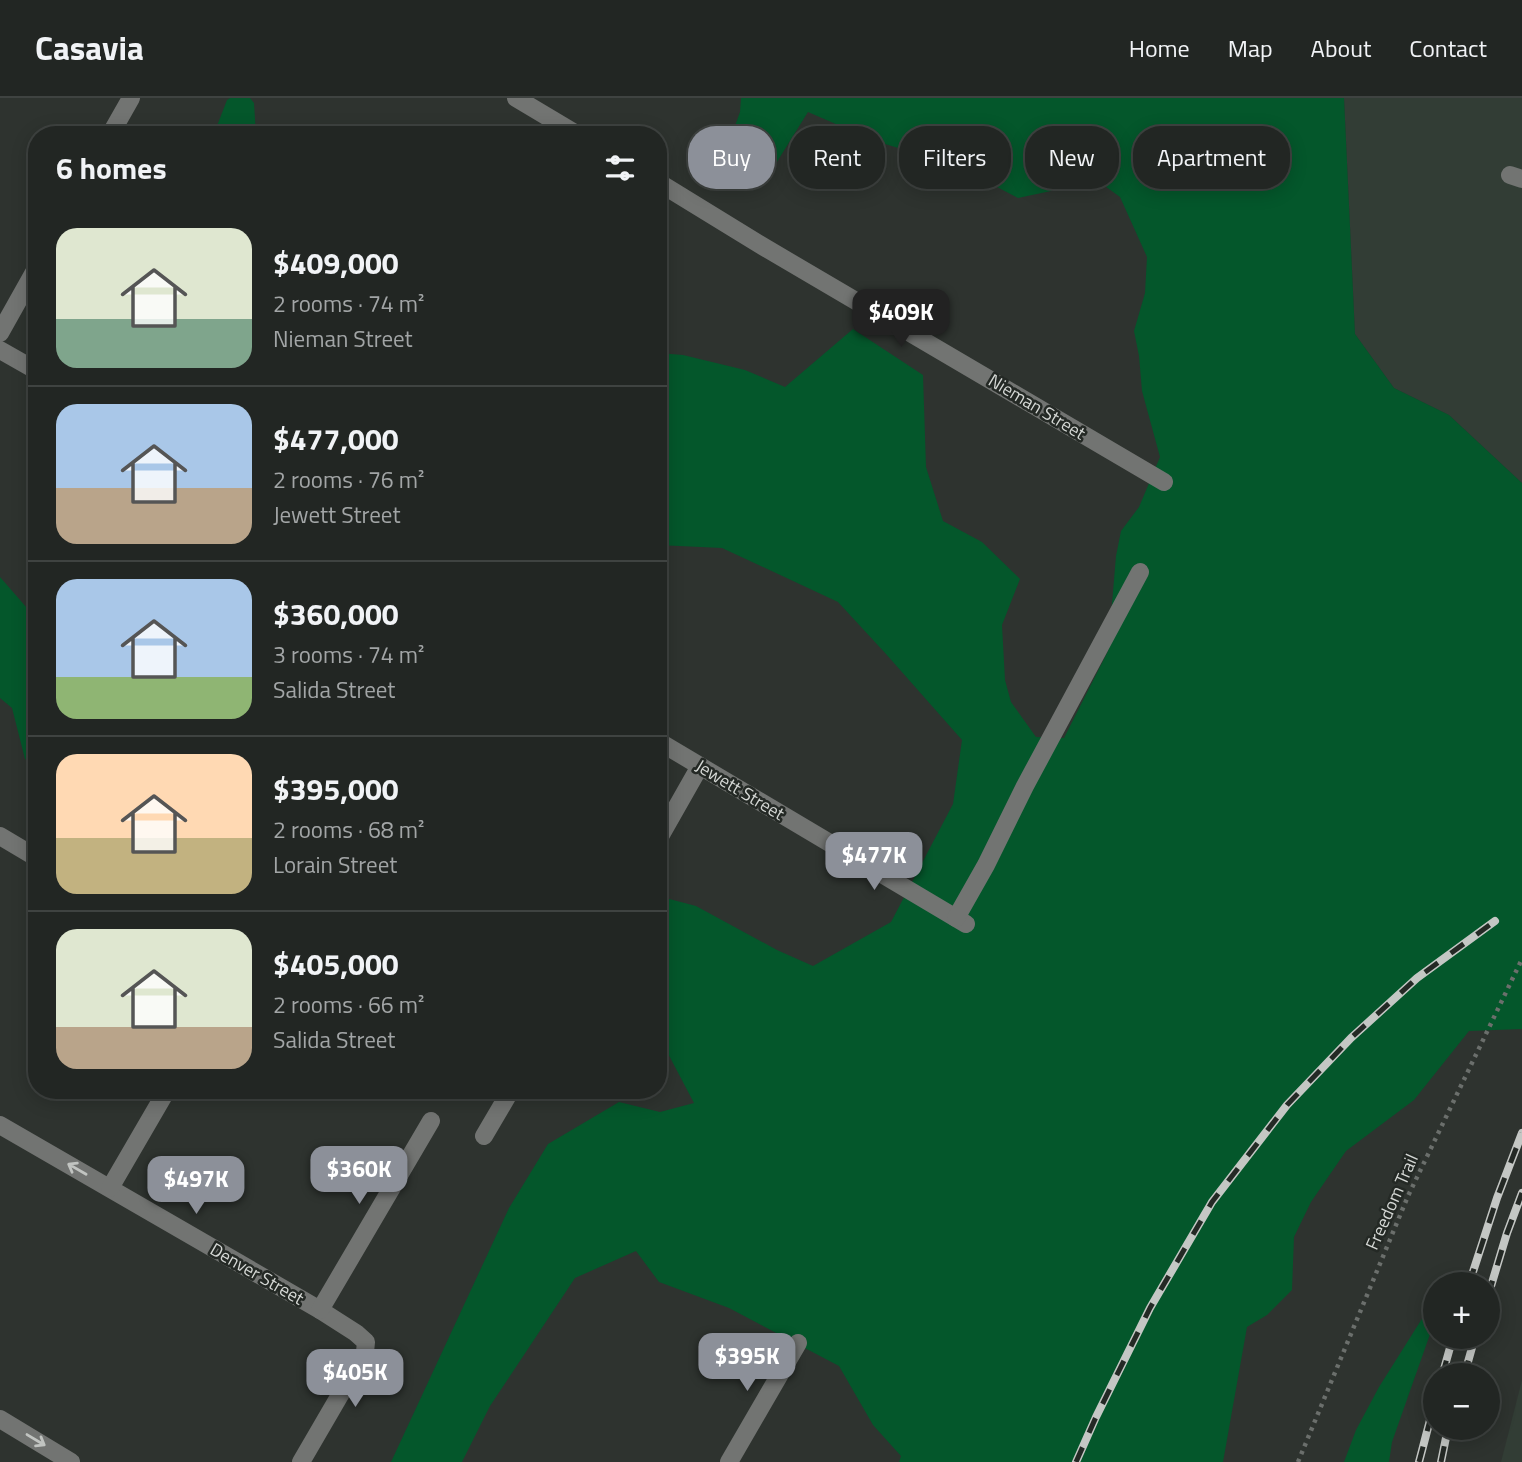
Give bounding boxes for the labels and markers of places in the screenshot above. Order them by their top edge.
pin: $409K [852,289,950,349]
pin: $477K [825,832,923,892]
pin: $360K [310,1146,408,1206]
pin: $497K [147,1156,245,1216]
pin: $395K [698,1334,796,1393]
pin: $405K [306,1350,404,1409]

